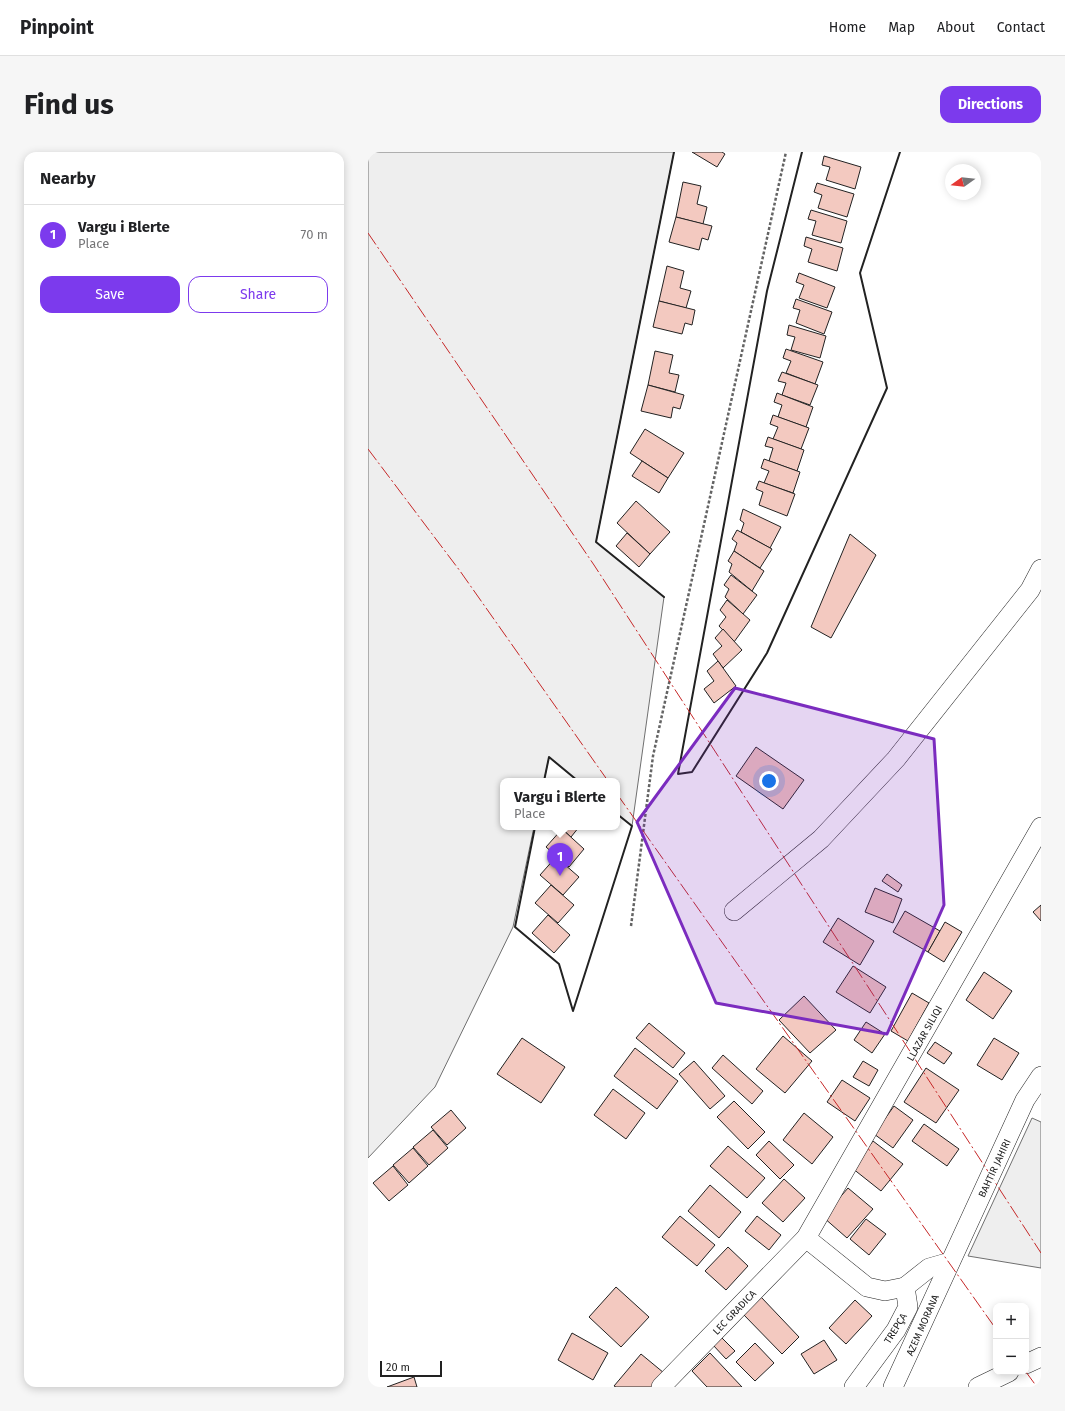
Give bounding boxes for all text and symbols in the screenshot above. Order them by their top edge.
text: Pinpoint [20,16,94,39]
text: Home [829,19,866,36]
text: Map [888,19,915,36]
text: About [937,19,975,36]
text: Contact [997,19,1045,36]
button: Directions [940,86,1041,123]
text: Find us [24,88,114,121]
north arrow [945,164,981,200]
text: Nearby [40,168,95,189]
text: Vargu i Blerte [78,218,170,236]
text: 1 [50,227,56,242]
text: 70 m [301,227,328,242]
text: Place [78,236,109,251]
button: Save [40,276,180,313]
button: Share [188,276,328,313]
your location [759,771,779,791]
popup [500,778,620,830]
text: Vargu i Blerte [514,788,606,806]
text: Place [514,806,545,821]
pin: 1 [547,843,573,876]
street label: LLAZAR SILIQI [905,1004,945,1063]
street label: BAHTIR JAHIRI [976,1137,1014,1199]
street label: LEC GRADICA [711,1288,759,1337]
street label: AZEM MORANA [904,1293,942,1358]
map controls [993,1303,1029,1375]
button: + [993,1303,1029,1339]
street label: TREPÇA [882,1311,910,1346]
button: − [993,1339,1029,1375]
scale bar [380,1359,442,1378]
text: 20 m [386,1361,410,1374]

